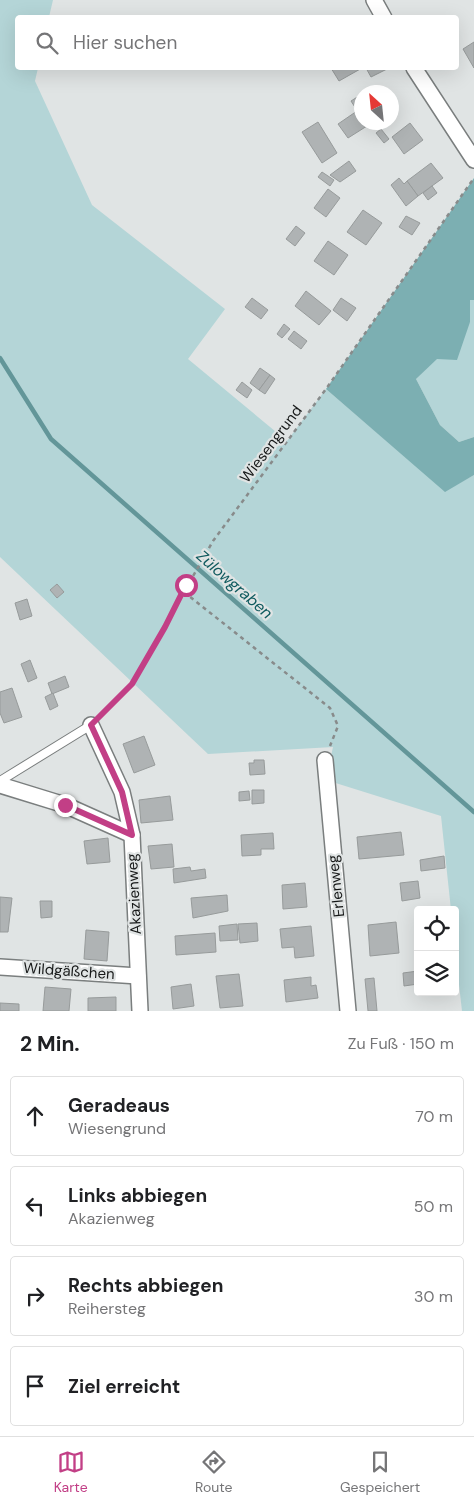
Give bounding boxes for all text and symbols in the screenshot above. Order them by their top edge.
search box [15,15,459,70]
icon: search [33,29,61,57]
text: Hier suchen [73,30,177,55]
north arrow [354,85,399,130]
street label: Wiesengrund [235,401,307,487]
water label: Zülowgraben [192,545,277,623]
route start [175,574,198,597]
route end [54,794,77,817]
street label: Akazienweg [122,853,146,935]
street label: Erlenweg [323,854,349,918]
map controls [414,906,459,996]
button: locate [414,906,459,951]
button: layers [414,951,459,996]
street label: Wildgäßchen [23,958,115,984]
text: 2 Min. [20,1030,80,1058]
text: Zu Fuß · 150 m [348,1033,454,1054]
text: Geradeaus [68,1093,170,1118]
icon: ahead [21,1102,49,1130]
text: 70 m [415,1106,453,1127]
text: Wiesengrund [68,1118,166,1139]
text: Links abbiegen [68,1183,207,1208]
icon: left [21,1192,49,1220]
text: 50 m [414,1196,453,1217]
text: Akazienweg [68,1208,155,1229]
text: Rechts abbiegen [68,1273,223,1298]
icon: right [21,1282,49,1310]
text: 30 m [414,1286,453,1307]
text: Reihersteg [68,1298,146,1319]
icon: arrive [21,1372,49,1400]
text: Ziel erreicht [68,1374,180,1399]
tab: Karte [54,1448,88,1496]
tab: Route [195,1448,233,1496]
tab: Gespeichert [340,1448,420,1496]

